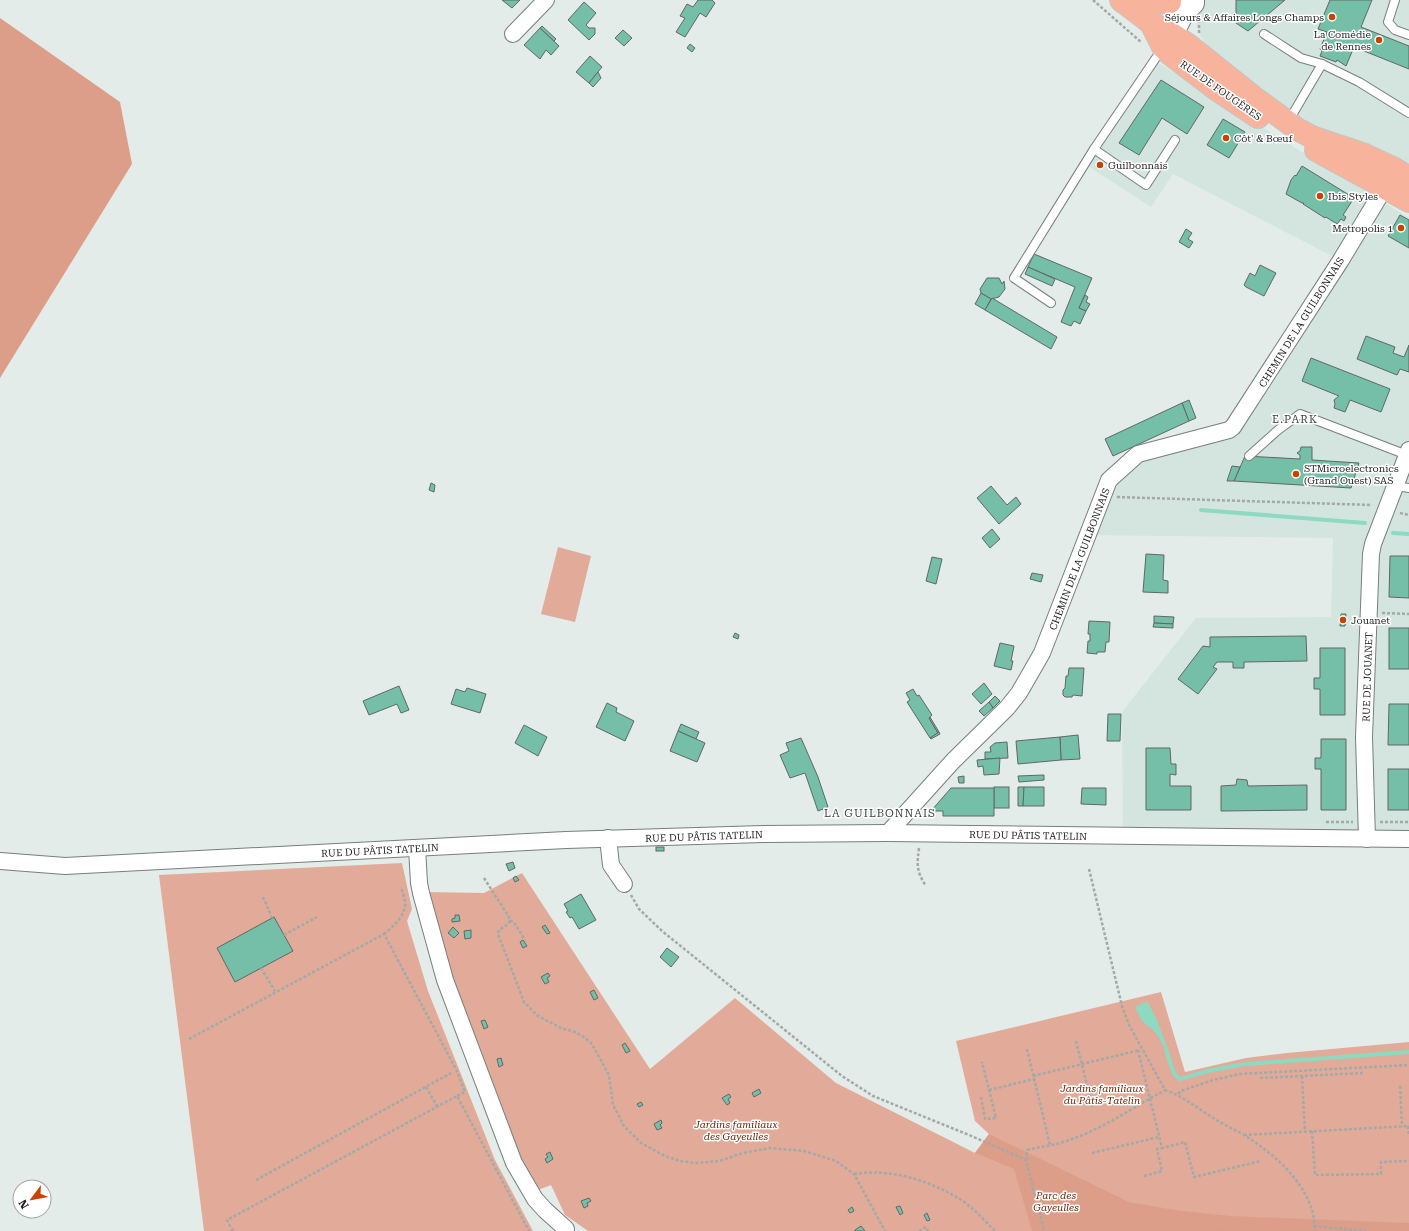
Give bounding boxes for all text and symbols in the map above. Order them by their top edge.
place label: Séjours & Affaires Longs Champs [1165,12,1324,23]
marker: Séjours & Affaires Longs Champs [1327,12,1337,22]
place label: La Comédie de Rennes [1314,29,1372,52]
marker: La Comédie de Rennes [1374,35,1384,45]
street label: RUE DE FOUGÈRES [1178,58,1263,122]
marker: Côt' & Bœuf [1221,133,1231,143]
place label: Côt' & Bœuf [1234,133,1294,144]
marker: Guilbonnais [1095,160,1105,170]
place label: Guilbonnais [1108,160,1168,171]
marker: Ibis Styles [1315,191,1325,201]
place label: Ibis Styles [1328,191,1378,202]
place label: Metropolis 1 [1332,223,1393,234]
marker: Metropolis 1 [1396,223,1406,233]
street label: CHEMIN DE LA GUILBONNAIS [1257,255,1346,389]
district label: E.PARK [1272,413,1318,426]
place label: STMicroelectronics (Grand Ouest) SAS [1304,463,1399,486]
marker: STMicroelectronics (Grand Ouest) SAS [1291,469,1301,479]
street label: CHEMIN DE LA GUILBONNAIS [1047,487,1112,632]
marker: Jouanet [1338,615,1348,625]
place label: Jouanet [1351,615,1390,626]
street label: RUE DE JOUANET [1360,632,1375,722]
district label: LA GUILBONNAIS [824,807,936,820]
street label: RUE DU PÂTIS TATELIN [645,829,763,844]
street label: RUE DU PÂTIS TATELIN [969,829,1087,842]
street label: RUE DU PÂTIS TATELIN [321,842,439,859]
park label: Jardins familiaux du Pâtis-Tatelin [1059,1083,1144,1106]
park label: Jardins familiaux des Gayeulles [693,1119,778,1142]
north arrow [12,1179,52,1219]
park label: Parc des Gayeulles [1033,1190,1079,1213]
text: N [16,1197,32,1211]

